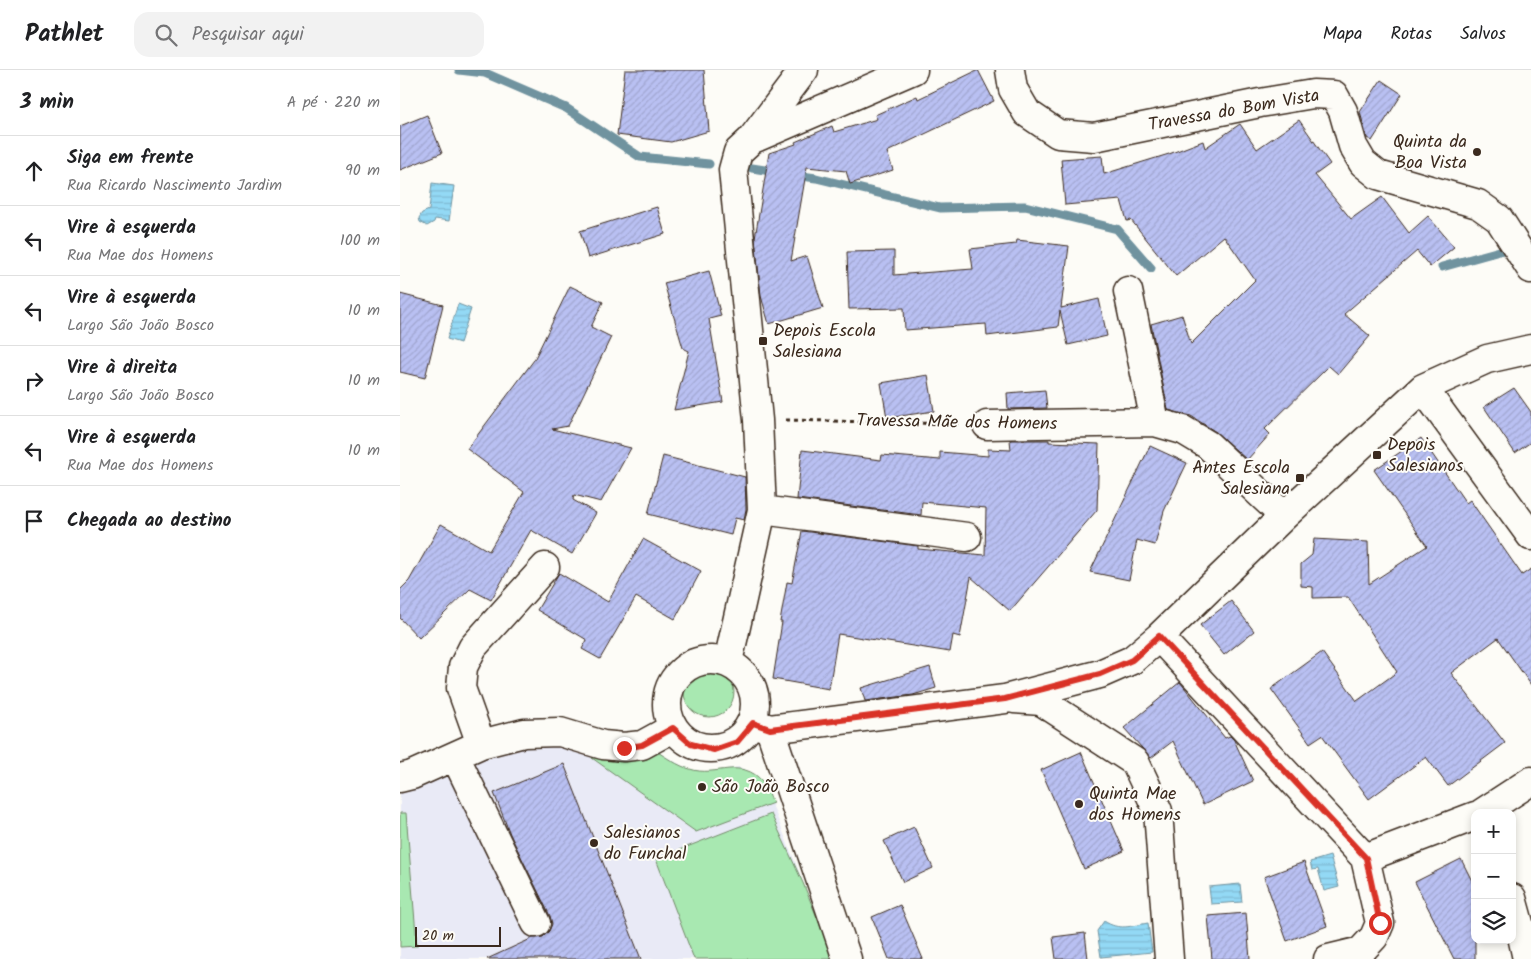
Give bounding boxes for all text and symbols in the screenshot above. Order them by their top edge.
search box [134,12,484,57]
text: Pathlet [25,15,104,54]
text: Pesquisar aqui [192,20,304,50]
text: Mapa [1323,20,1362,49]
text: Rotas [1390,20,1432,49]
text: Salvos [1460,20,1506,49]
icon: search [152,21,180,49]
street label: Travessa do Bom Vista [1146,82,1322,140]
text: 3 min [20,86,74,119]
text: A pé · 220 m [287,90,380,115]
place label: Quinta da Boa Vista [1393,128,1467,178]
text: Siga em frente [67,143,194,173]
marker: Quinta da Boa Vista [1471,146,1483,158]
icon: ahead [20,157,48,185]
text: 90 m [345,158,380,183]
text: Rua Ricardo Nascimento Jardim [67,173,282,198]
text: Vire à esquerda [67,213,196,243]
icon: left [20,227,48,255]
text: 100 m [340,228,380,253]
text: Rua Mae dos Homens [67,243,213,268]
text: Vire à esquerda [67,283,196,313]
icon: left [20,297,48,325]
text: 10 m [348,298,380,323]
text: Largo São João Bosco [67,313,214,338]
place label: Depois Escola Salesiana [773,317,876,367]
marker: Depois Escola Salesiana [757,335,769,347]
text: Vire à direita [67,353,177,383]
icon: right [20,367,48,395]
text: 10 m [348,368,380,393]
text: Largo São João Bosco [67,383,214,408]
street label: Travessa Mãe dos Homens [856,407,1058,439]
text: Vire à esquerda [67,423,196,453]
place label: Depois Salesianos [1387,431,1464,481]
icon: left [20,437,48,465]
text: 10 m [348,438,380,463]
marker: Depois Salesianos [1371,449,1383,461]
text: Rua Mae dos Homens [67,453,213,478]
place label: Antes Escola Salesiana [1192,454,1290,504]
marker: Antes Escola Salesiana [1294,472,1306,484]
text: Chegada ao destino [67,506,232,536]
icon: arrive [20,507,48,535]
route end [613,737,636,760]
place label: São João Bosco [712,773,829,802]
place label: Quinta Mae dos Homens [1089,780,1181,830]
marker: São João Bosco [696,781,708,793]
marker: Quinta Mae dos Homens [1073,798,1085,810]
map controls [1471,809,1516,944]
button: + [1471,809,1516,854]
place label: Salesianos do Funchal [604,819,687,869]
marker: Salesianos do Funchal [588,837,600,849]
button: − [1471,854,1516,899]
button: layers [1471,899,1516,944]
route start [1369,912,1392,935]
scale bar [415,924,501,947]
text: 20 m [422,925,454,947]

